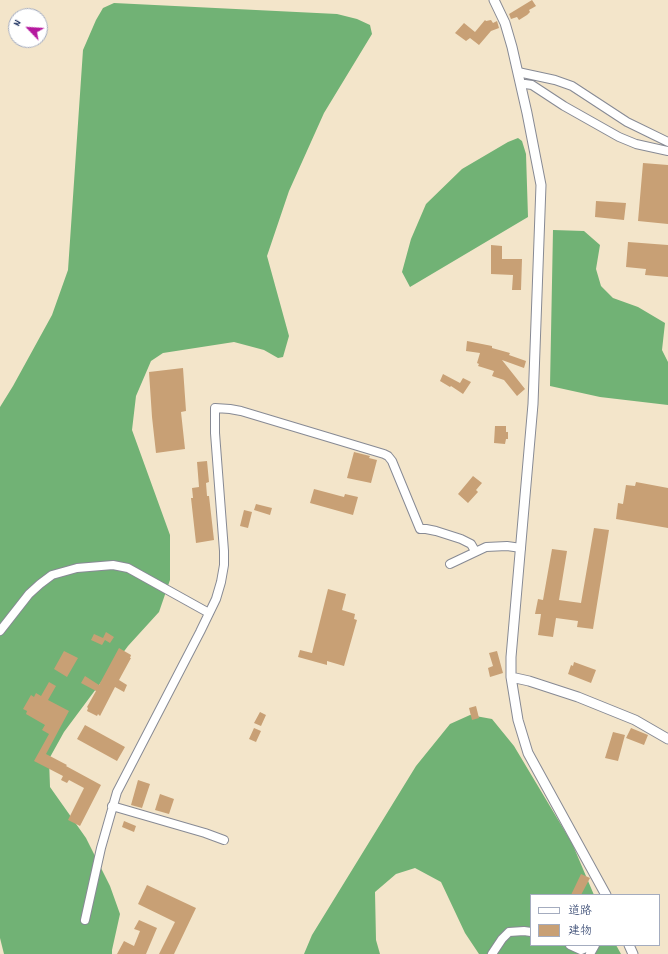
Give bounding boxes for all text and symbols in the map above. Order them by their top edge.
north arrow [8,8,48,48]
text: N [10,18,26,29]
legend [530,894,660,946]
text: 道路 [568,903,592,920]
text: 建物 [568,923,592,940]

